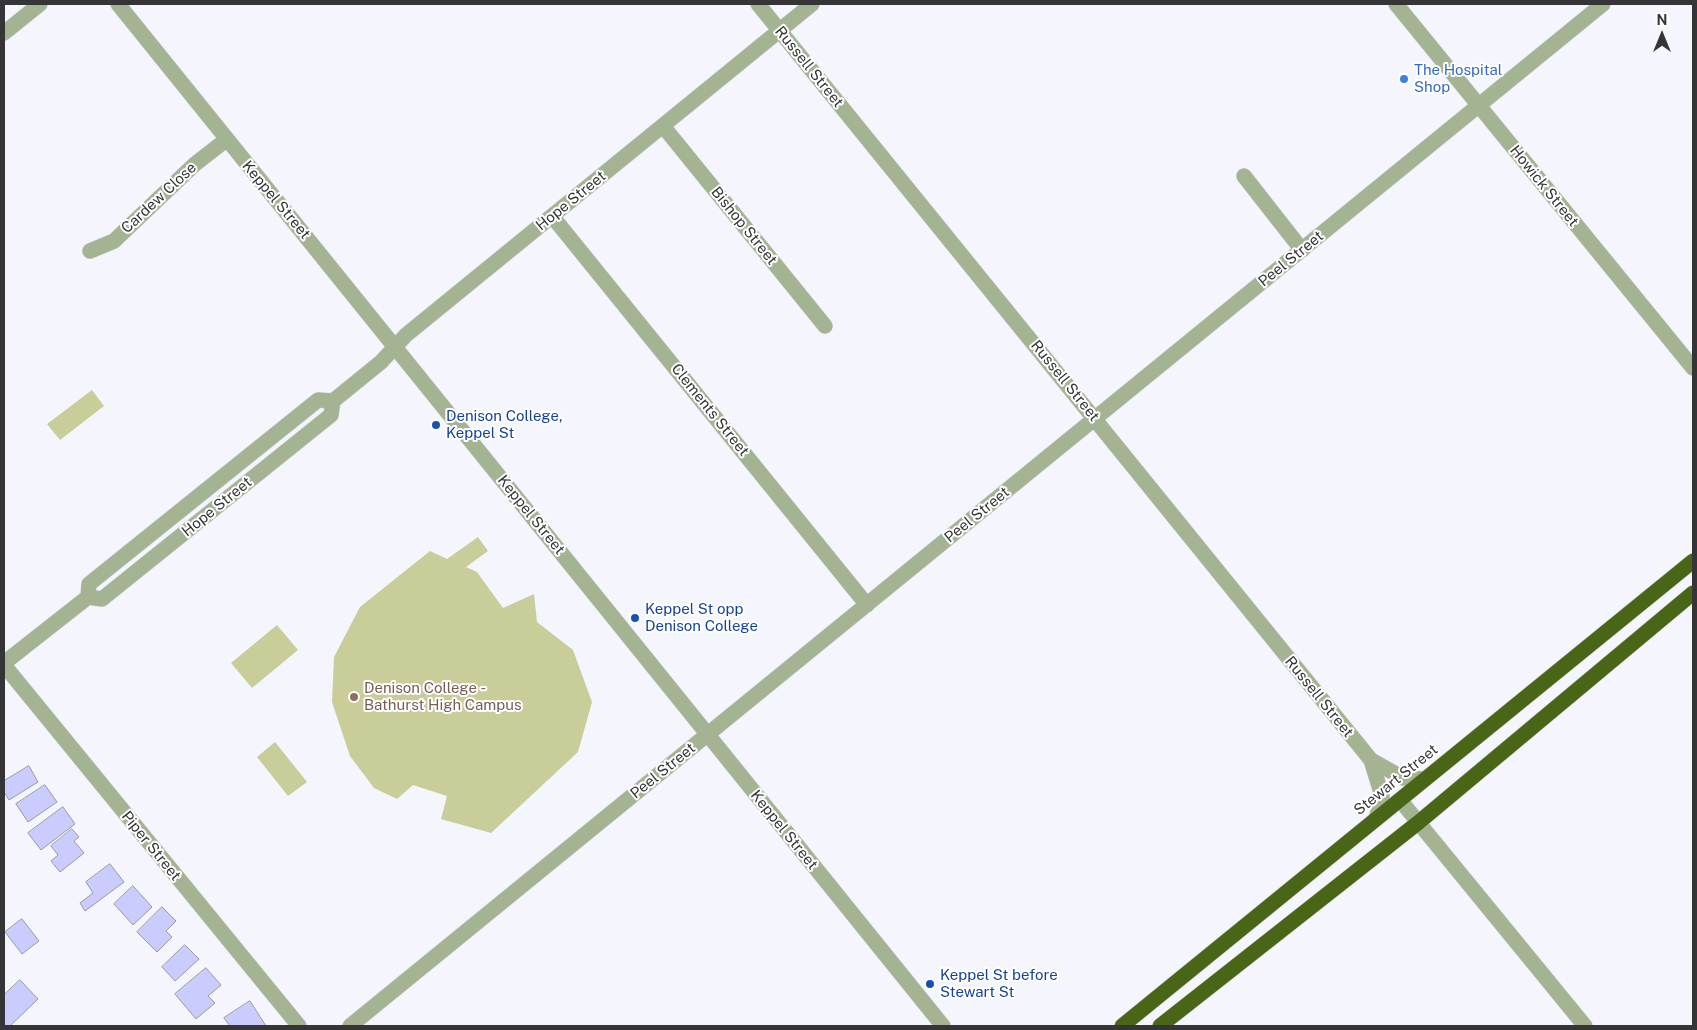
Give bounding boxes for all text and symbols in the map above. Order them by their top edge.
north arrow [1637,10,1687,60]
text: N [1657,12,1667,28]
street label: Russell Street [771,23,847,111]
place label: The Hospital Shop [1414,61,1502,96]
marker: The Hospital Shop [1398,73,1410,85]
street label: Howick Street [1506,142,1582,230]
street label: Keppel Street [238,157,314,243]
street label: Cardew Close [118,159,200,237]
street label: Hope Street [532,167,610,235]
street label: Bishop Street [707,183,781,269]
street label: Peel Street [1255,227,1327,291]
street label: Russell Street [1027,337,1103,425]
street label: Clements Street [667,360,753,460]
place label: Denison College, Keppel St [446,407,563,442]
marker: Denison College, Keppel St [430,419,442,431]
street label: Keppel Street [494,472,568,558]
street label: Hope Street [178,473,256,541]
street label: Peel Street [941,483,1013,547]
place label: Keppel St opp Denison College [645,600,758,635]
marker: Keppel St opp Denison College [629,612,641,624]
street label: Russell Street [1281,653,1357,741]
place label: Denison College - Bathurst High Campus [364,679,522,714]
marker: Denison College - Bathurst High Campus [348,691,360,703]
street label: Peel Street [627,739,699,803]
street label: Stewart Street [1350,741,1442,819]
street label: Keppel Street [747,787,821,873]
street label: Piper Street [118,808,184,884]
place label: Keppel St before Stewart St [940,966,1058,1001]
marker: Keppel St before Stewart St [924,978,936,990]

